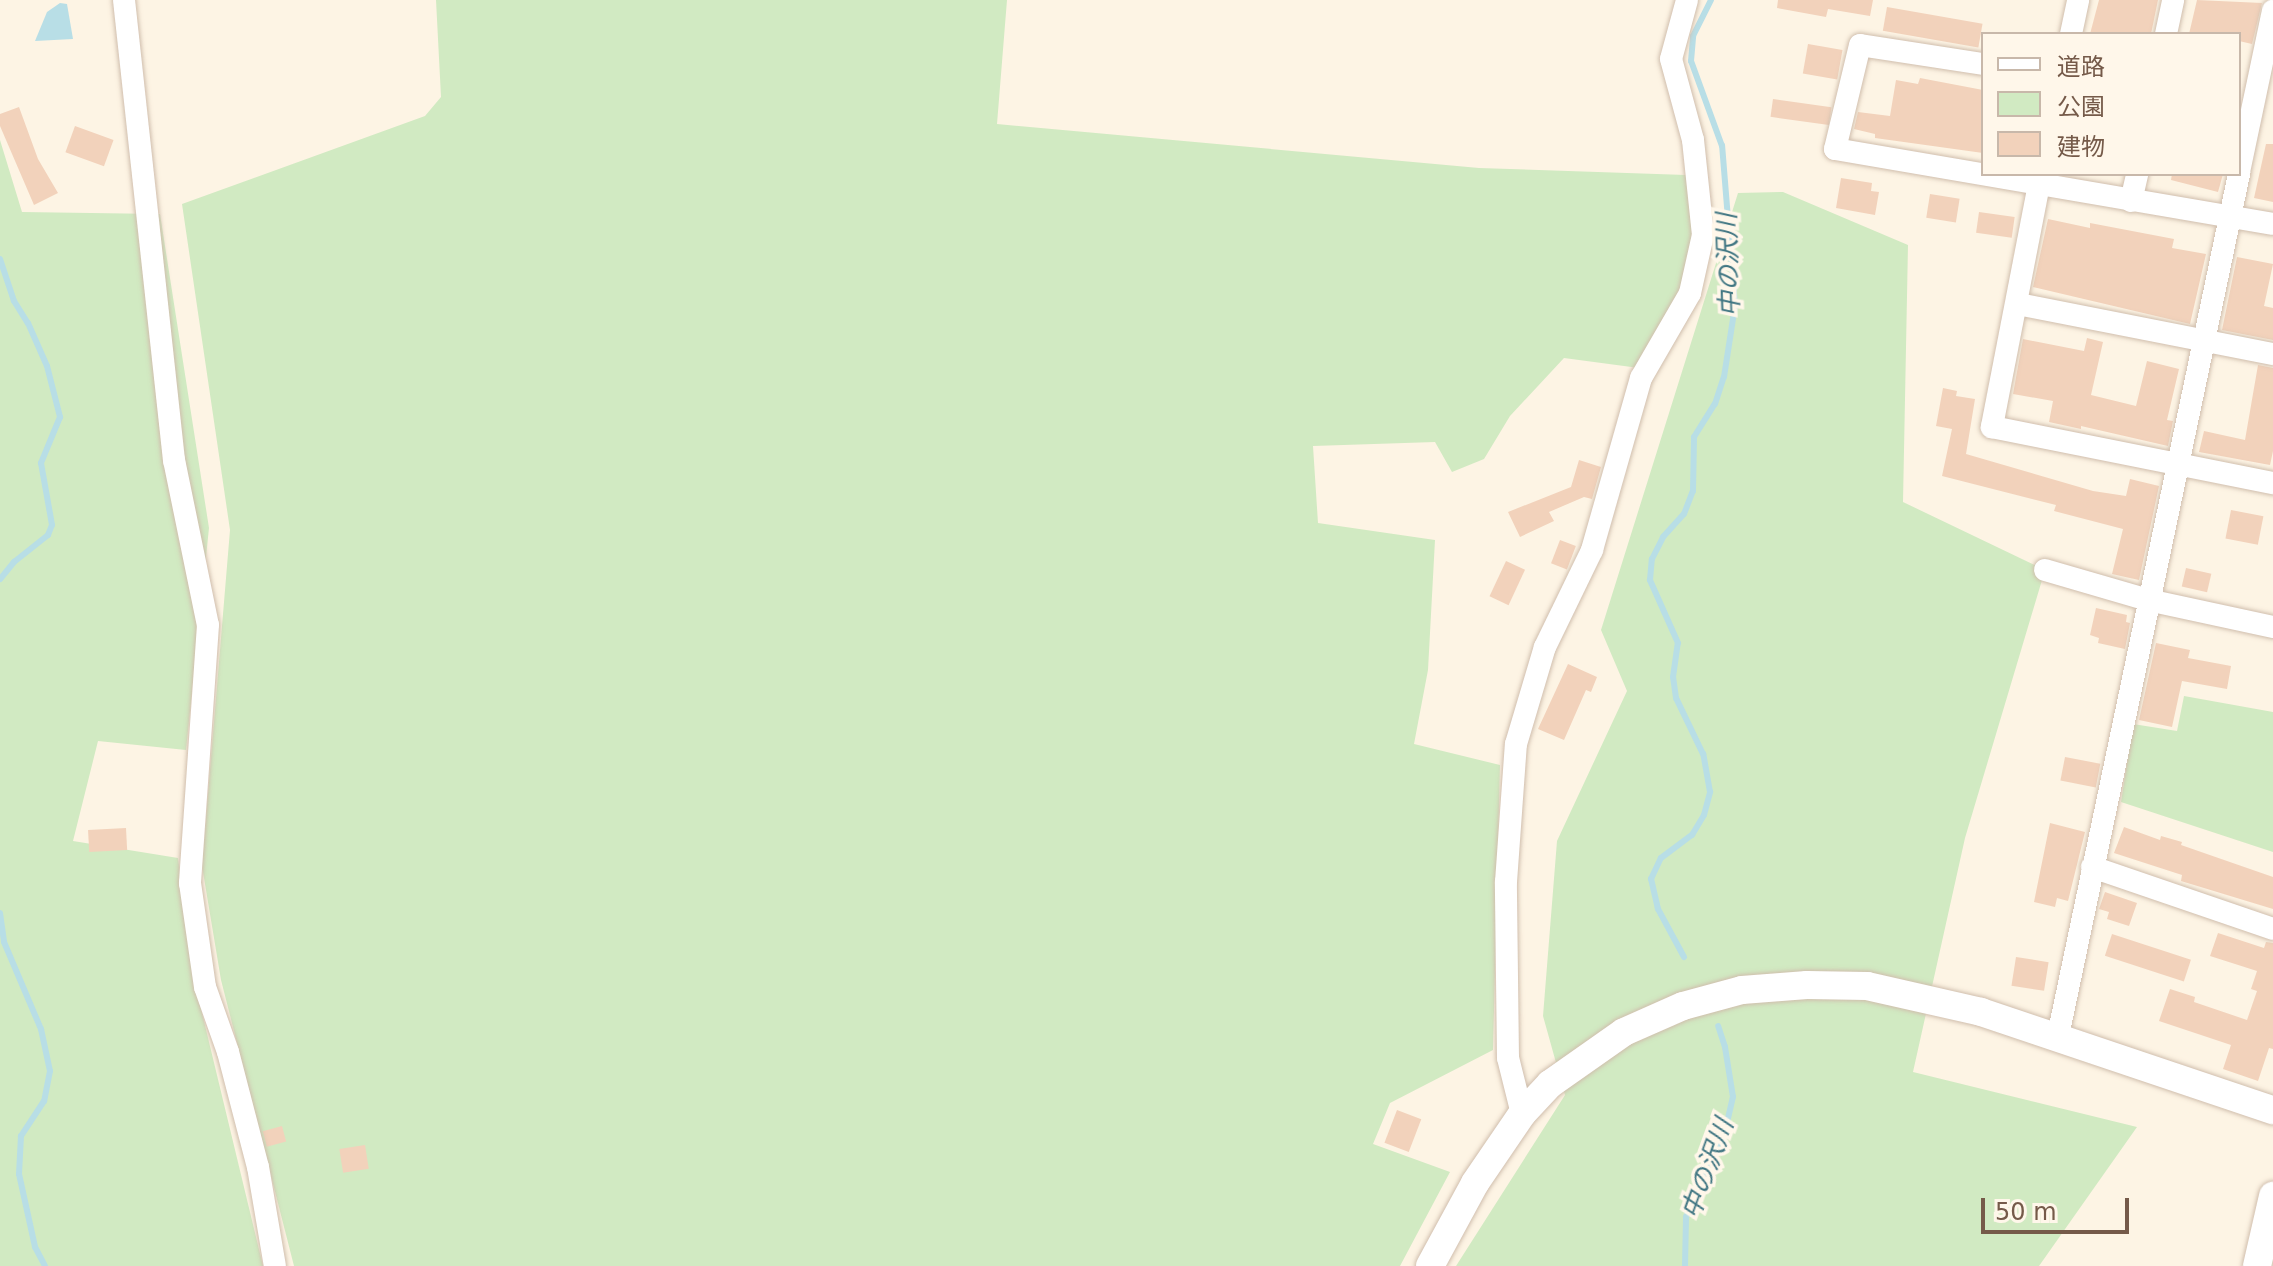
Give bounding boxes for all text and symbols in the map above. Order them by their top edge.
legend [1981,32,2241,176]
text: 道路 [2057,53,2105,81]
text: 公園 [2057,93,2105,121]
text: 建物 [2057,133,2105,161]
water label: 中の沢川 [1712,212,1746,318]
water label: 中の沢川 [1676,1115,1740,1223]
scale bar [1985,1182,2133,1232]
text: 50 m [1995,1198,2057,1226]

